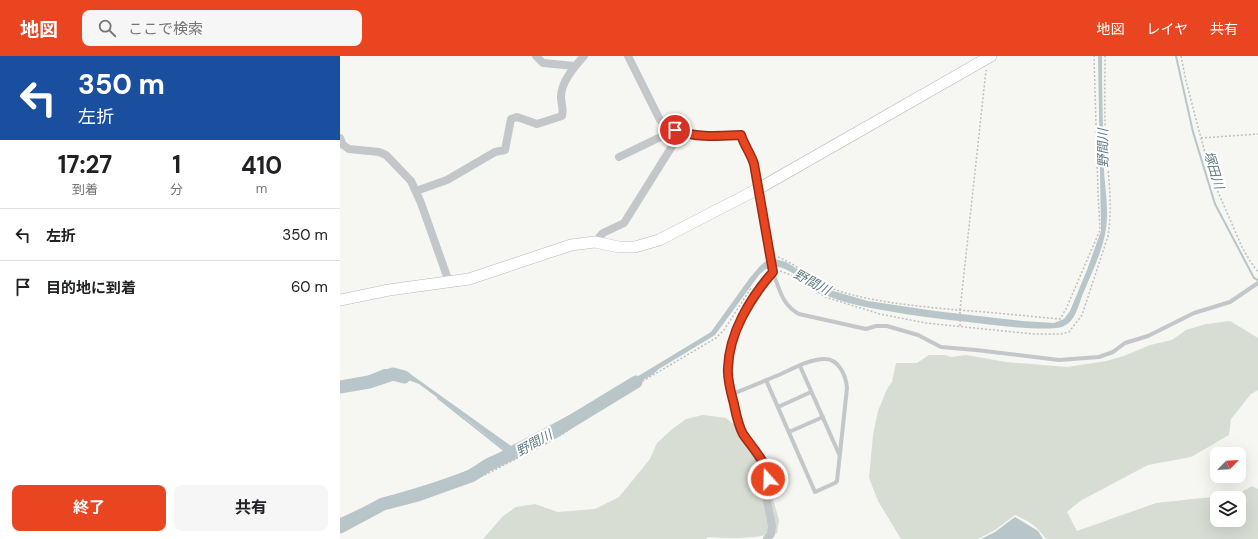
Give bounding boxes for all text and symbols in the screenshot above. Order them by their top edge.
search box [82,10,362,46]
text: 地図 [20,17,58,42]
icon: search [96,17,118,39]
text: ここで検索 [128,19,203,39]
text: 地図 [1096,20,1124,38]
text: レイヤ [1146,20,1188,38]
text: 共有 [1210,20,1238,38]
text: 350 m [78,66,165,103]
icon: left [12,72,64,124]
text: 左折 [78,105,114,129]
pin [658,113,692,147]
icon: arrive [664,119,686,141]
water label: 野間川 [1094,126,1112,168]
text: 17:27 [58,149,112,180]
text: 1 [172,149,181,180]
water label: 塚田川 [1200,149,1228,193]
text: 410 [241,150,282,181]
text: m [256,180,267,197]
text: 到着 [72,181,98,198]
text: 分 [170,181,183,198]
icon: left [12,224,34,246]
text: 350 m [282,225,328,245]
text: 左折 [46,226,76,246]
water label: 野間川 [791,265,835,300]
icon: arrive [12,276,34,298]
text: 60 m [291,277,328,297]
text: 目的地に到着 [46,278,136,298]
water label: 野間川 [513,425,557,460]
north arrow [1210,447,1246,483]
map controls [1210,447,1246,527]
position arrow [747,458,789,500]
button: 終了 [12,485,166,531]
button: 共有 [174,485,328,531]
button: layers [1210,491,1246,527]

